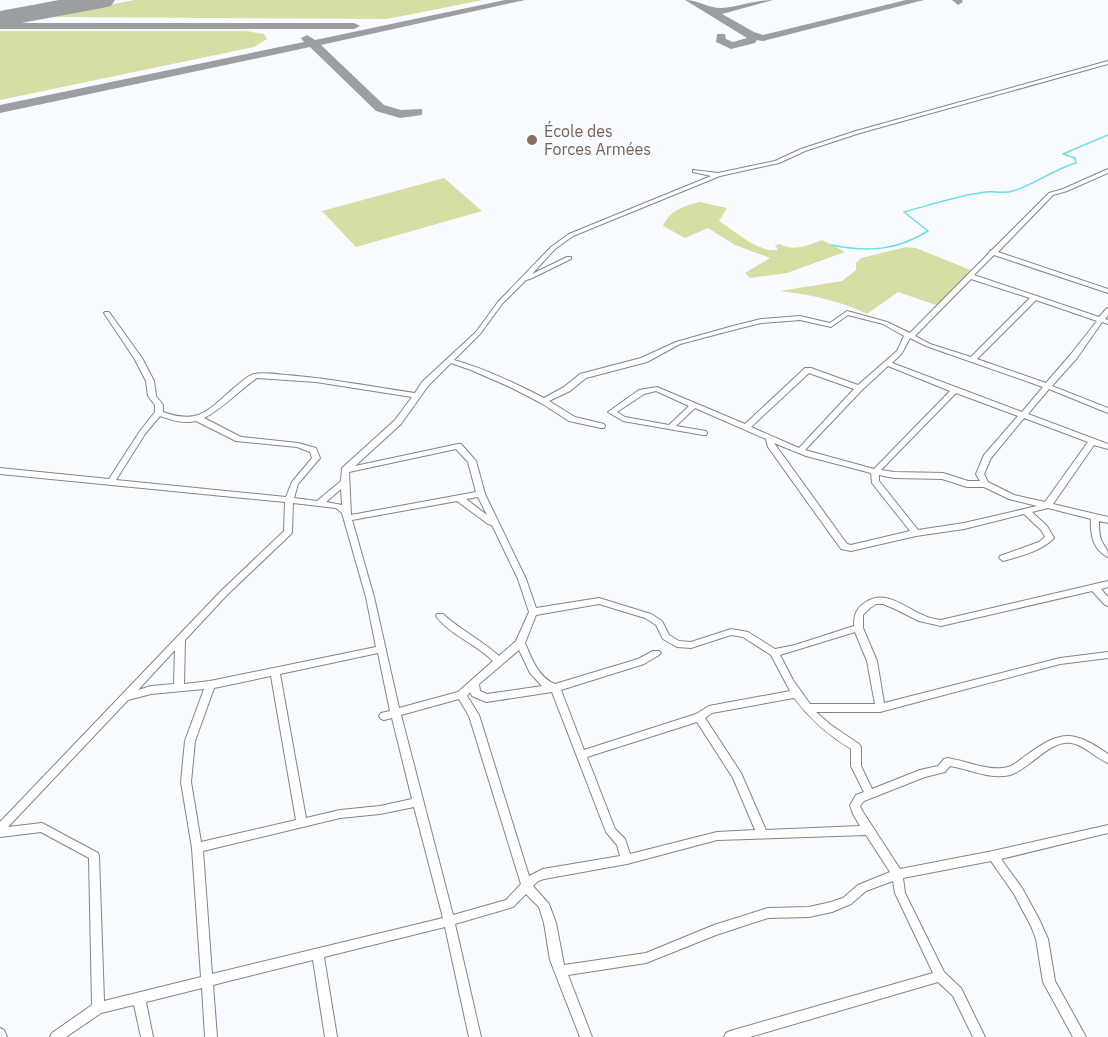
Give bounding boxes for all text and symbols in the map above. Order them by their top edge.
place label: École des Forces Armées [544,120,651,159]
marker: École des Forces Armées [525,133,539,147]

